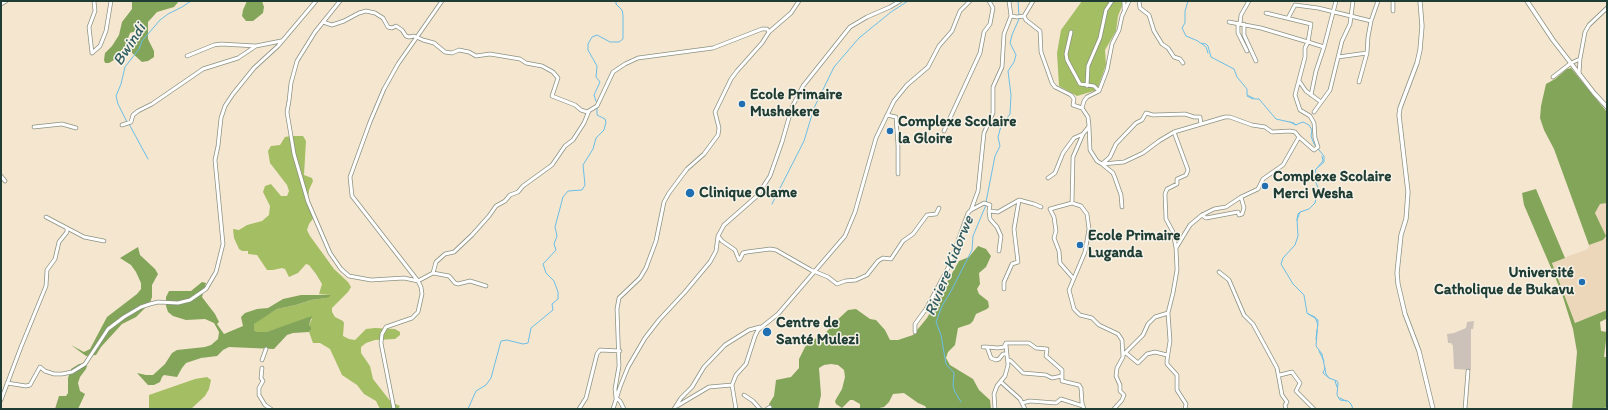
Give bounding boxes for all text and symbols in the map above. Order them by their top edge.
water label: Bwindi [109,20,151,70]
place label: Ecole Primaire Mushekere [750,86,842,121]
marker: Ecole Primaire Mushekere [737,99,747,109]
place label: Complexe Scolaire la Gloire [898,113,1016,148]
marker: Complexe Scolaire la Gloire [885,126,895,136]
place label: Complexe Scolaire Merci Wesha [1273,168,1391,203]
marker: Complexe Scolaire Merci Wesha [1260,181,1270,191]
place label: Clinique Olame [699,184,797,202]
marker: Clinique Olame [684,187,696,199]
water label: Riviere Kidorwe [921,213,979,319]
place label: Ecole Primaire Luganda [1088,227,1180,262]
marker: Ecole Primaire Luganda [1075,240,1085,250]
place label: Université Catholique de Bukavu [1434,264,1574,299]
marker: Université Catholique de Bukavu [1577,277,1587,287]
place label: Centre de Santé Mulezi [776,314,859,349]
marker: Centre de Santé Mulezi [761,326,773,338]

